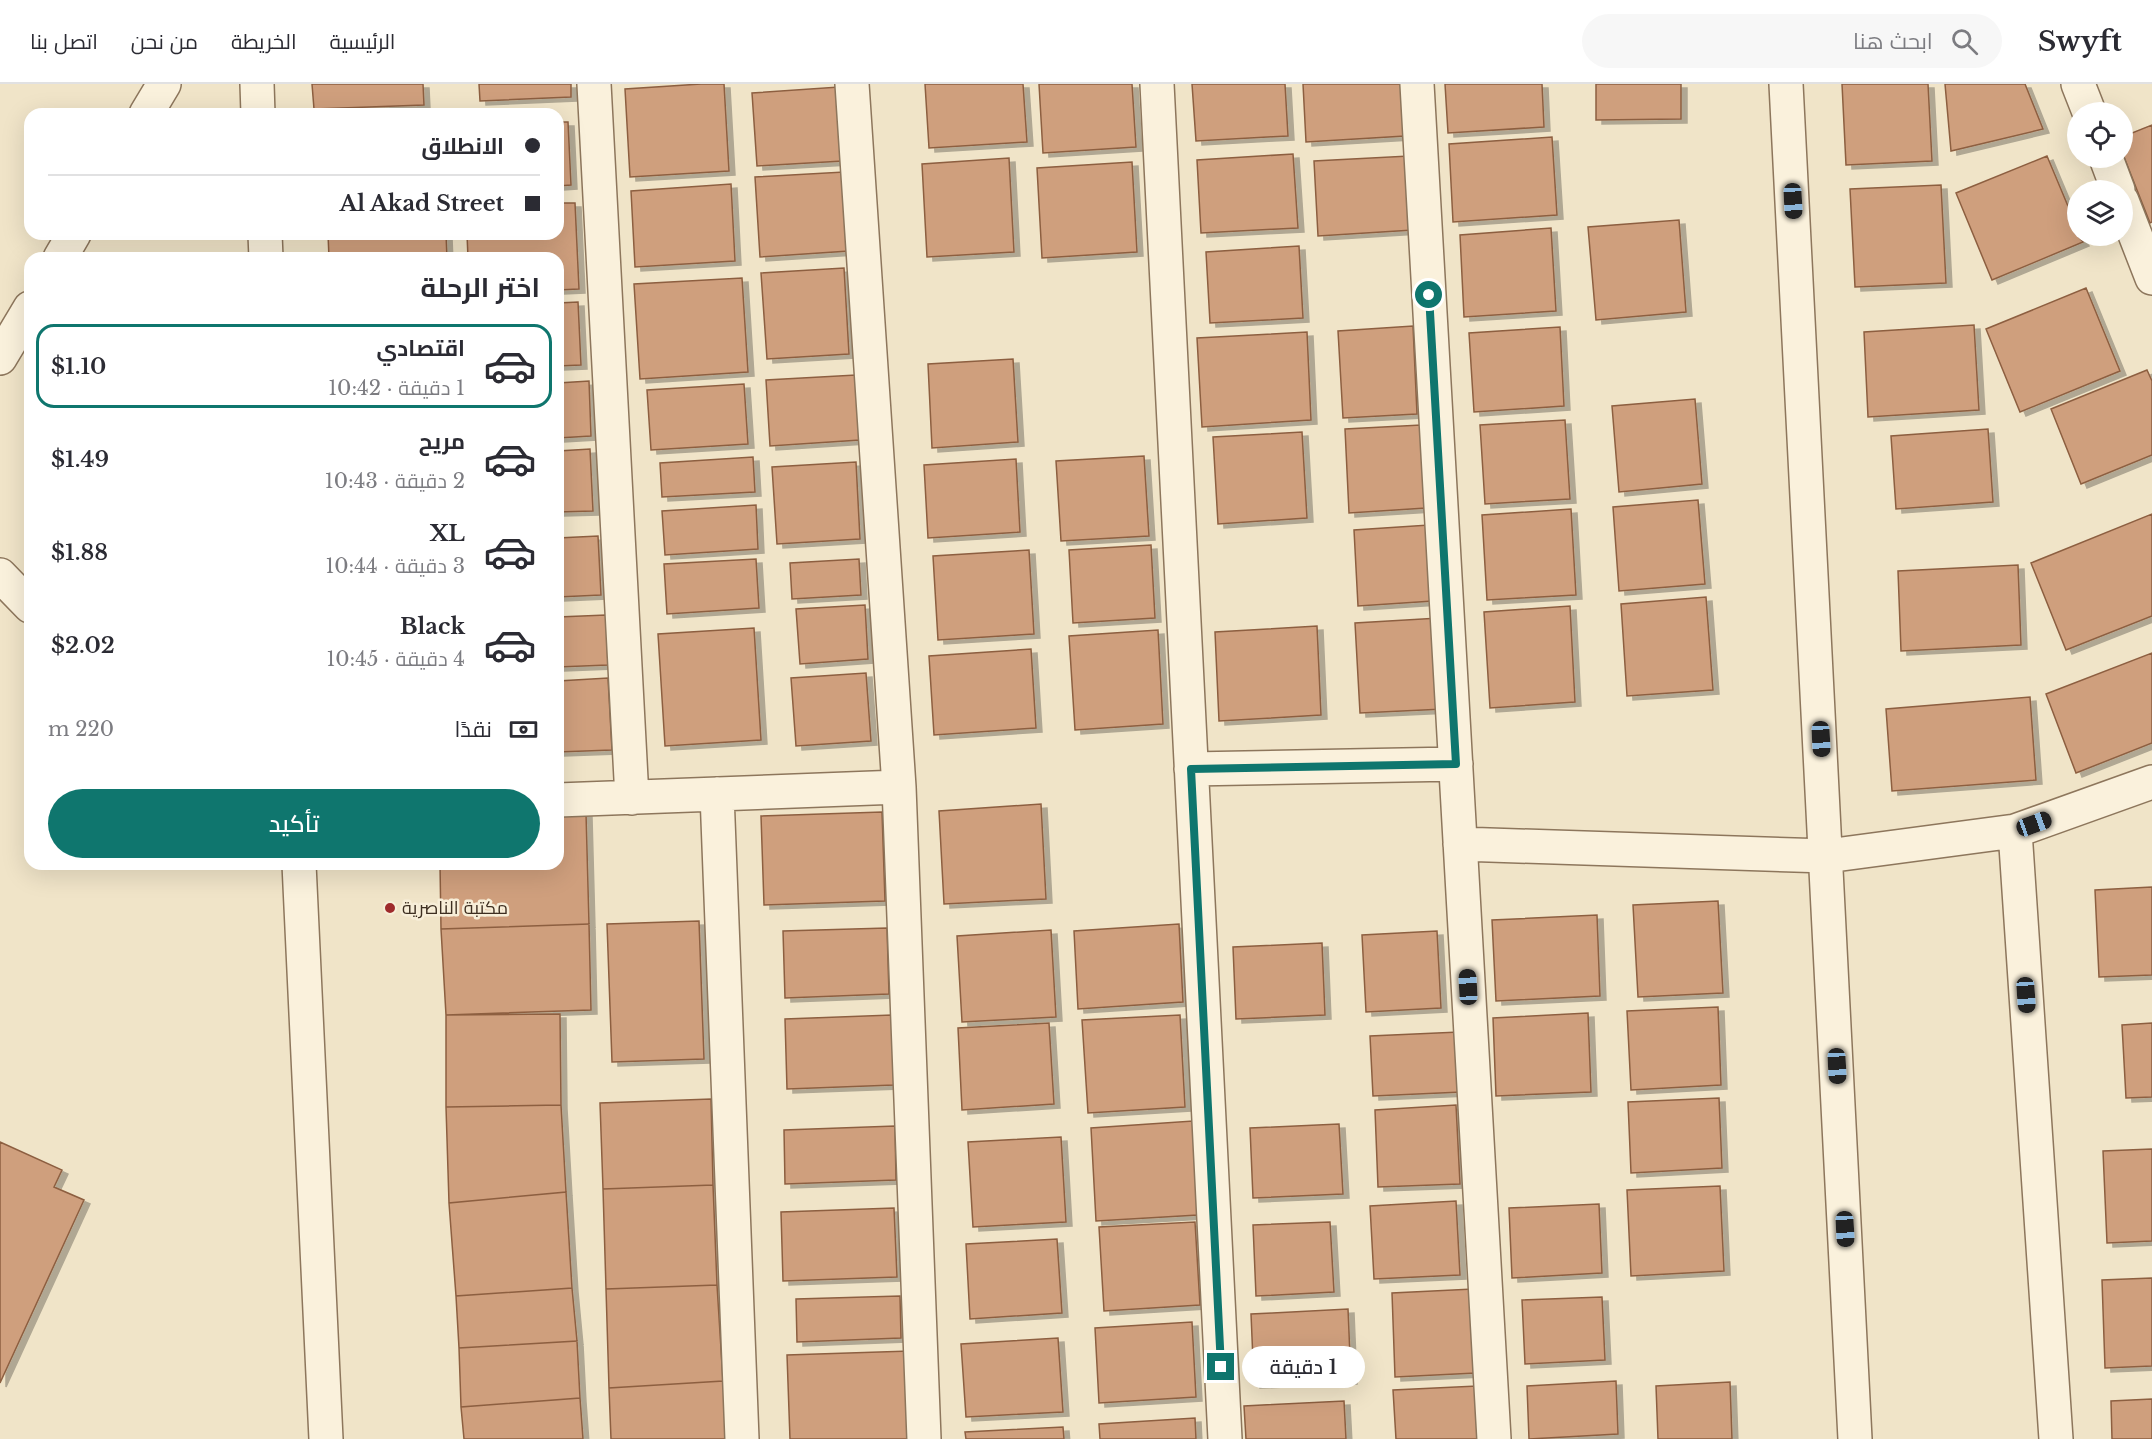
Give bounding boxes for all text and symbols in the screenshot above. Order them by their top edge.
search box [1582,14,2002,68]
text: Swyft [2038,24,2122,59]
icon: search [1948,25,1981,58]
text: ابحث هنا [1853,28,1933,55]
text: اتصل بنا [30,29,98,55]
text: من نحن [131,29,198,55]
text: الخريطة [231,29,297,55]
text: الرئيسية [330,29,395,55]
map controls [2067,102,2133,246]
button: locate [2067,102,2133,168]
text: الانطلاق [421,133,504,160]
button: layers [2067,180,2133,246]
car [1783,183,1803,219]
text: Al Akad Street [339,190,504,217]
text: اختر الرحلة [421,271,540,304]
route start [1415,281,1442,308]
text: اقتصادي [376,335,465,362]
icon: car [483,339,537,393]
text: $1.10 [51,353,106,380]
text: 1 دقيقة · 10:42 [328,376,465,400]
text: مريح [419,428,465,455]
icon: car [483,432,537,486]
text: $1.49 [51,446,109,473]
text: 2 دقيقة · 10:43 [325,469,465,493]
text: XL [430,520,465,547]
icon: car [483,525,537,579]
text: $1.88 [51,539,108,566]
text: 3 دقيقة · 10:44 [325,554,465,578]
text: Black [400,613,465,640]
icon: car [483,618,537,672]
text: $2.02 [51,632,115,659]
text: 4 دقيقة · 10:45 [326,647,465,671]
icon: cash [507,713,540,746]
text: نقدًا [454,716,492,743]
text: 220 m [48,717,114,741]
car [1811,721,1831,757]
button: تأكيد [48,789,540,858]
car [2014,809,2054,839]
place label: مكتبة الناصرية [402,897,508,919]
marker: مكتبة الناصرية [383,901,397,915]
car [1458,969,1478,1005]
car [2016,976,2036,1014]
car [1827,1048,1847,1084]
car [1835,1211,1855,1247]
callout: 1 دقيقة [1242,1346,1365,1388]
route end [1207,1353,1234,1380]
text: 1 دقيقة [1270,1355,1337,1379]

